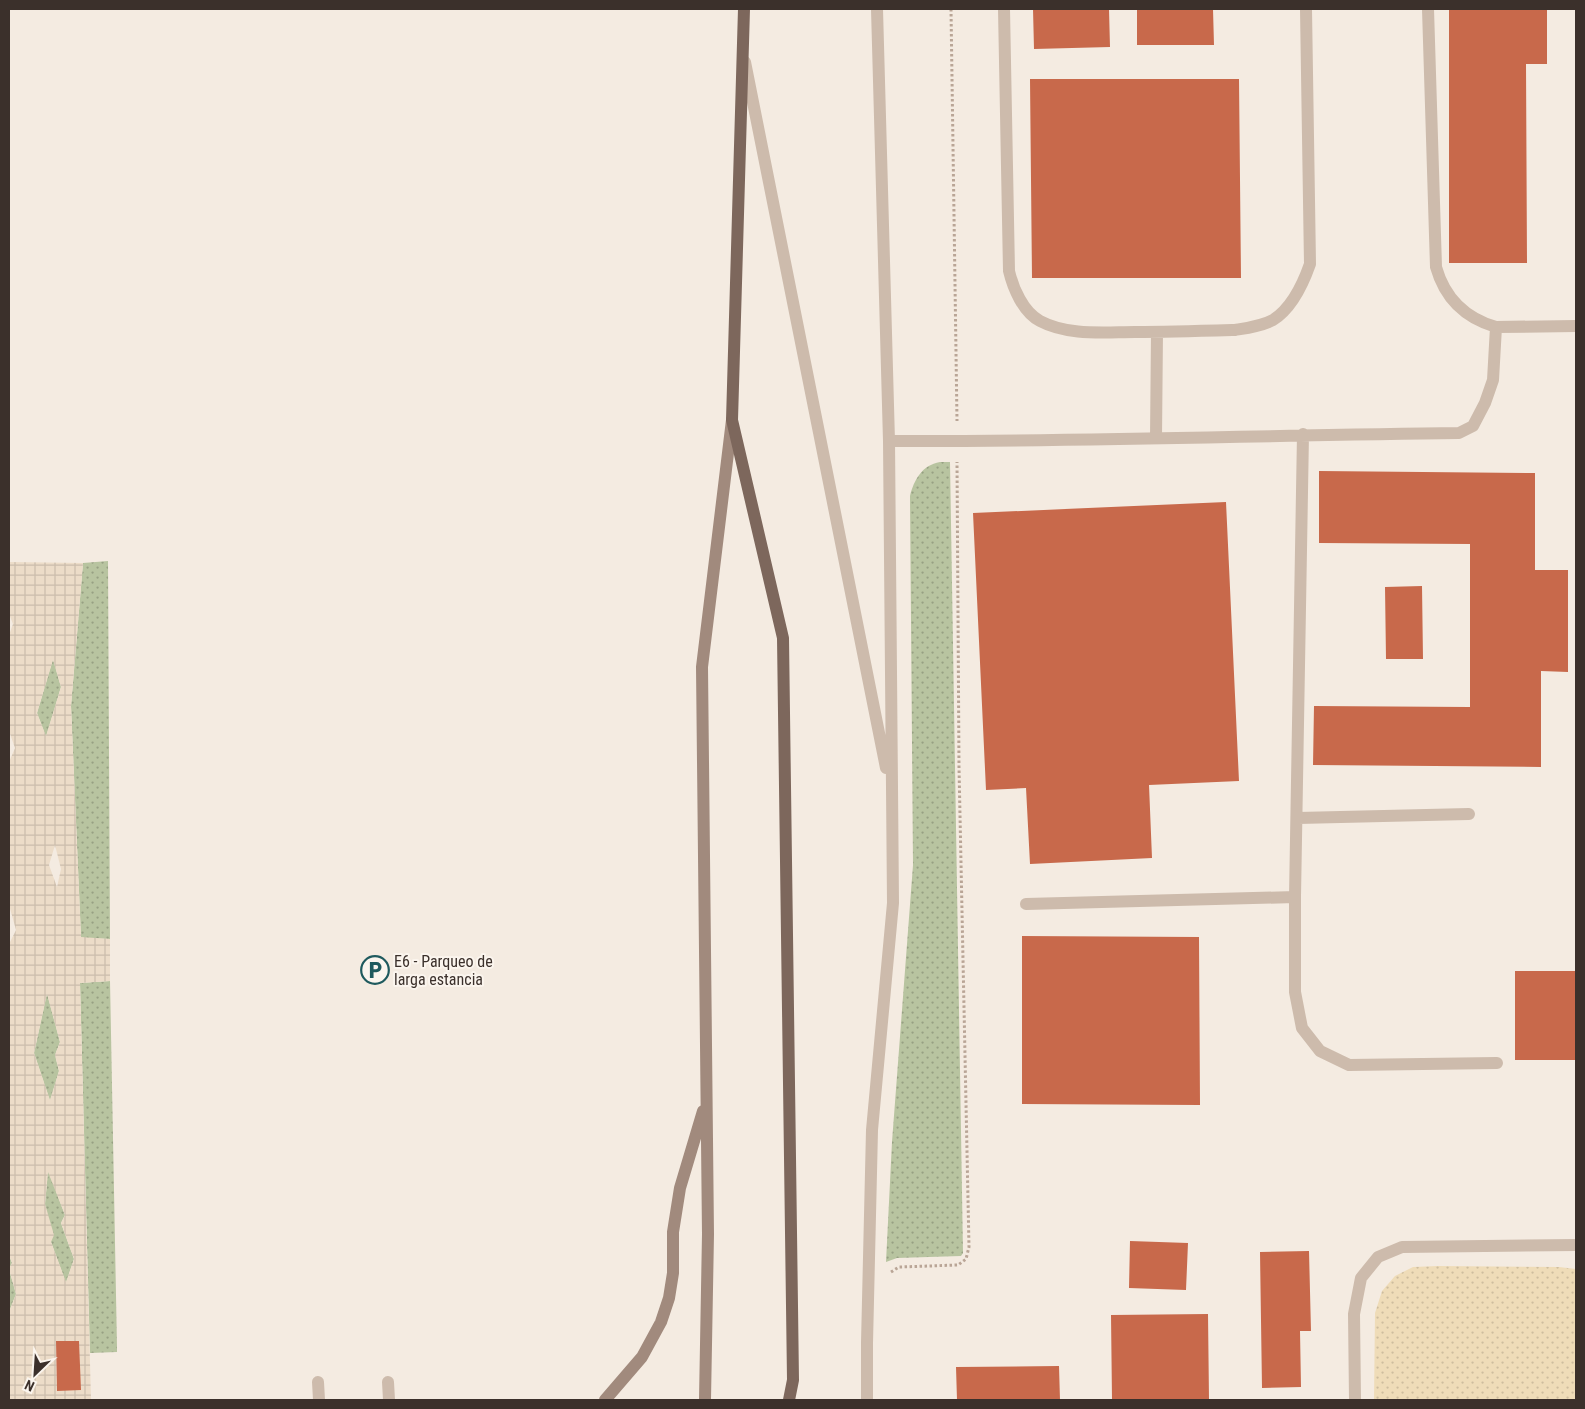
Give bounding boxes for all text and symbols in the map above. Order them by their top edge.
place label: E6 - Parqueo de larga estancia [394,952,493,989]
parking icon: E6 - Parqueo de larga estancia [360,955,390,985]
north arrow [10,1349,60,1399]
text: N [22,1377,37,1395]

